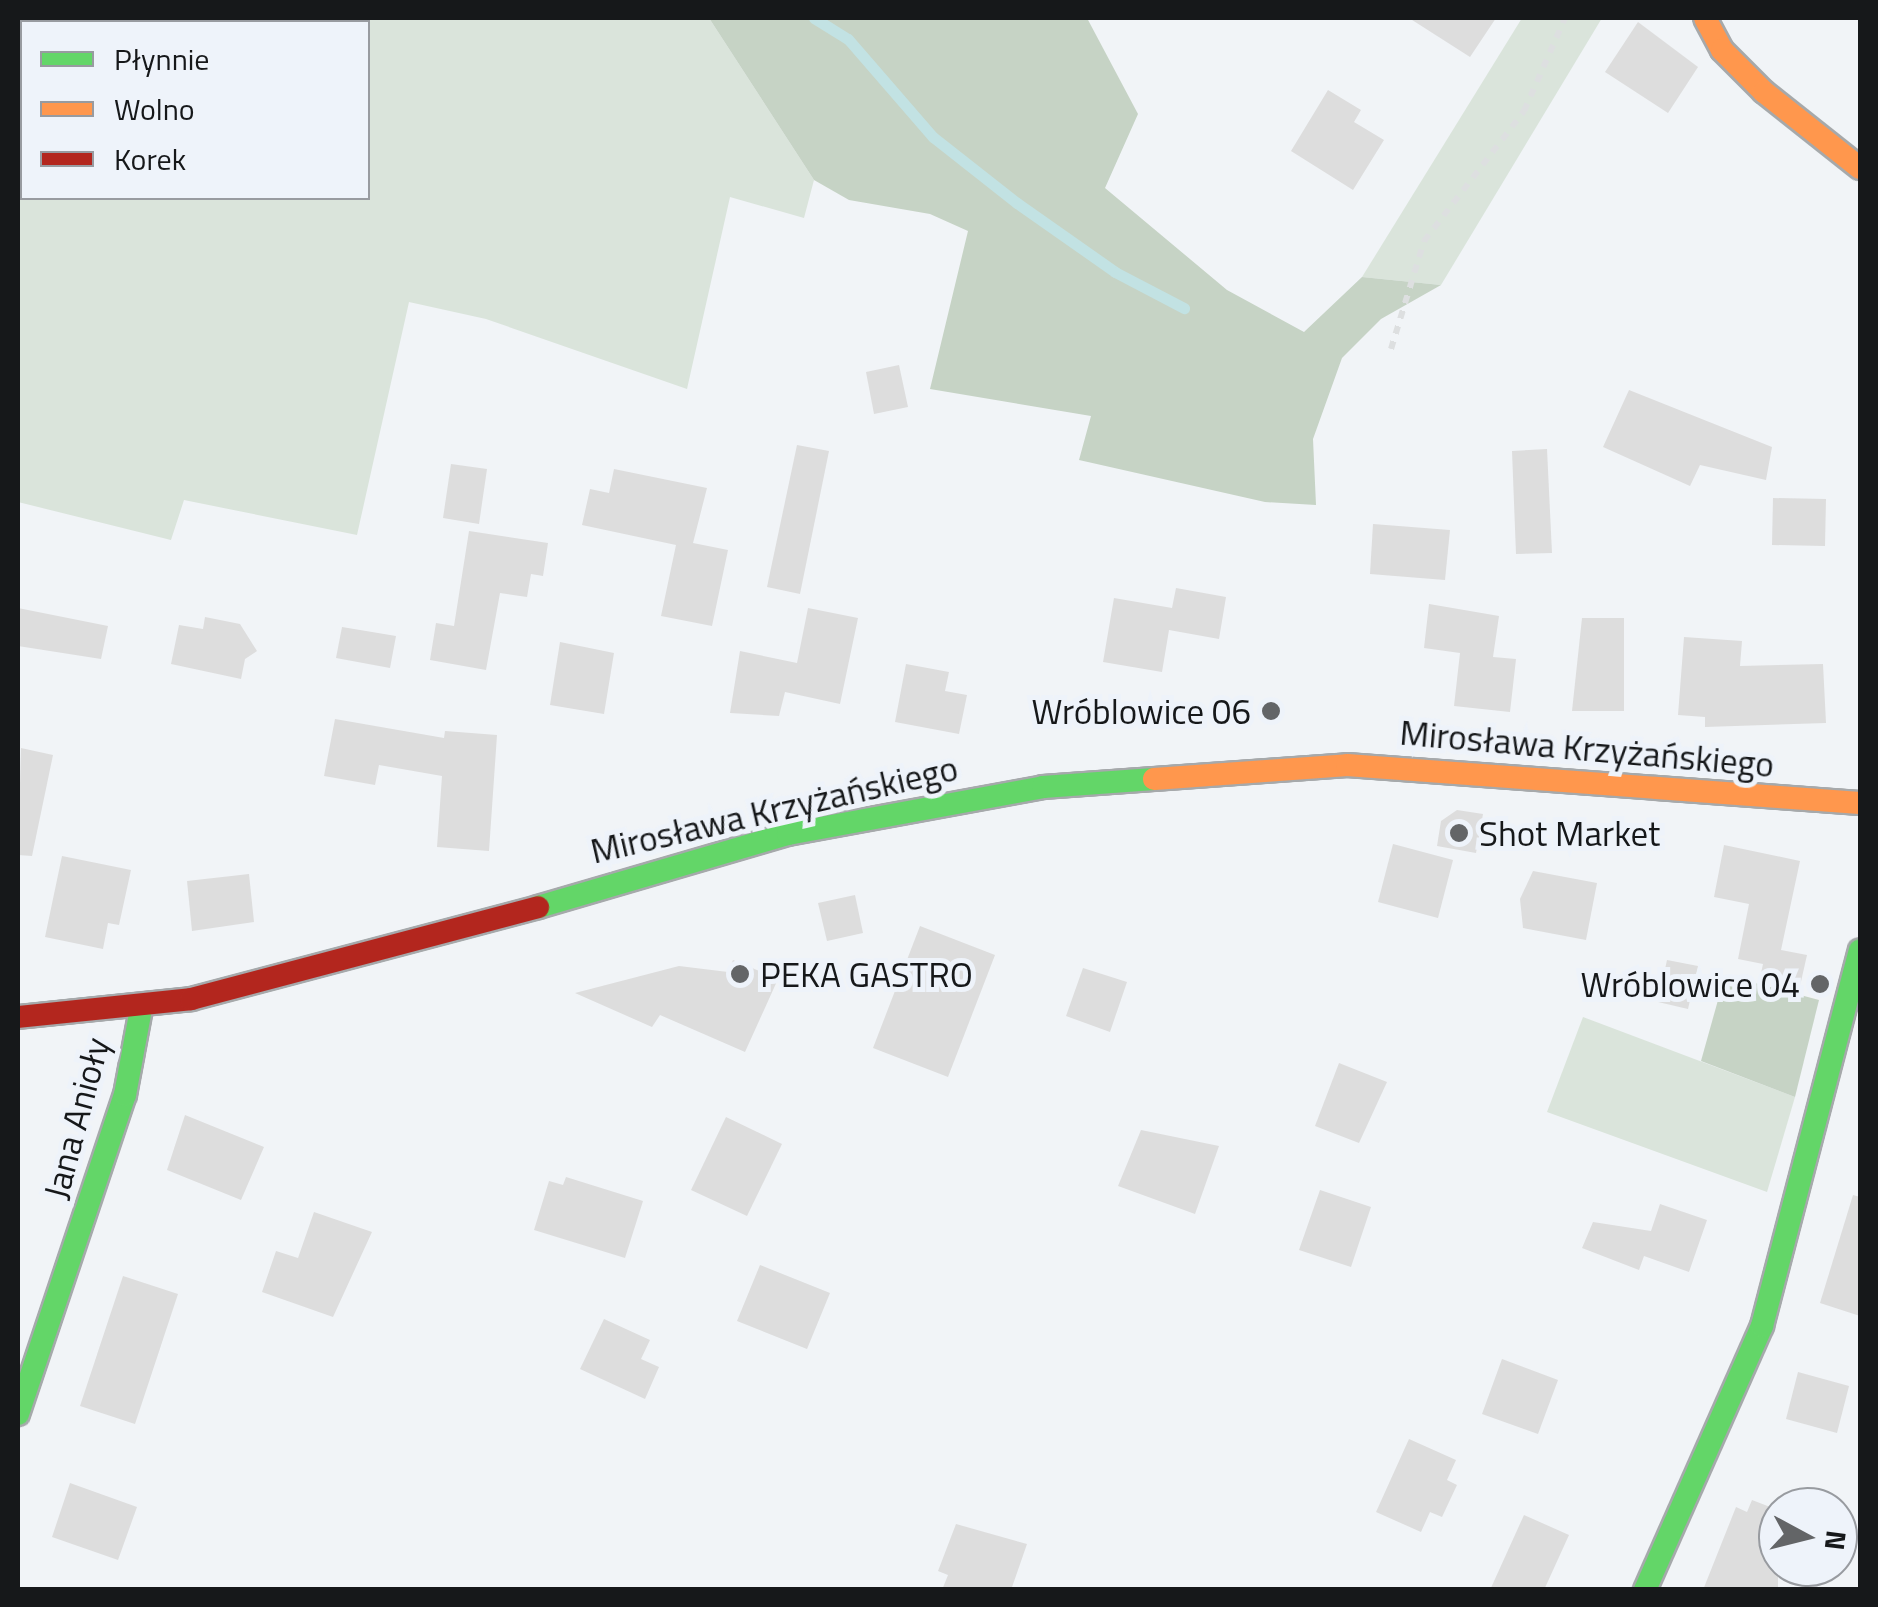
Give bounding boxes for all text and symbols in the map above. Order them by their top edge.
legend [20,20,370,200]
text: Płynnie [114,36,210,82]
text: Wolno [114,86,195,132]
text: Korek [114,136,186,182]
place label: Wróblowice 06 [1032,690,1251,732]
marker: Wróblowice 06 [1260,700,1282,722]
street label: Mirosława Krzyżańskiego [1398,711,1776,785]
street label: Mirosława Krzyżańskiego [586,746,962,872]
place label: Shot Market [1479,812,1660,854]
marker: Shot Market [1448,822,1470,844]
place label: PEKA GASTRO [760,953,973,995]
marker: PEKA GASTRO [729,963,751,985]
place label: Wróblowice 04 [1581,963,1800,1005]
marker: Wróblowice 04 [1809,973,1831,995]
street label: Jana Anioły [34,1033,118,1203]
north arrow [1758,1487,1858,1587]
text: N [1814,1528,1859,1553]

